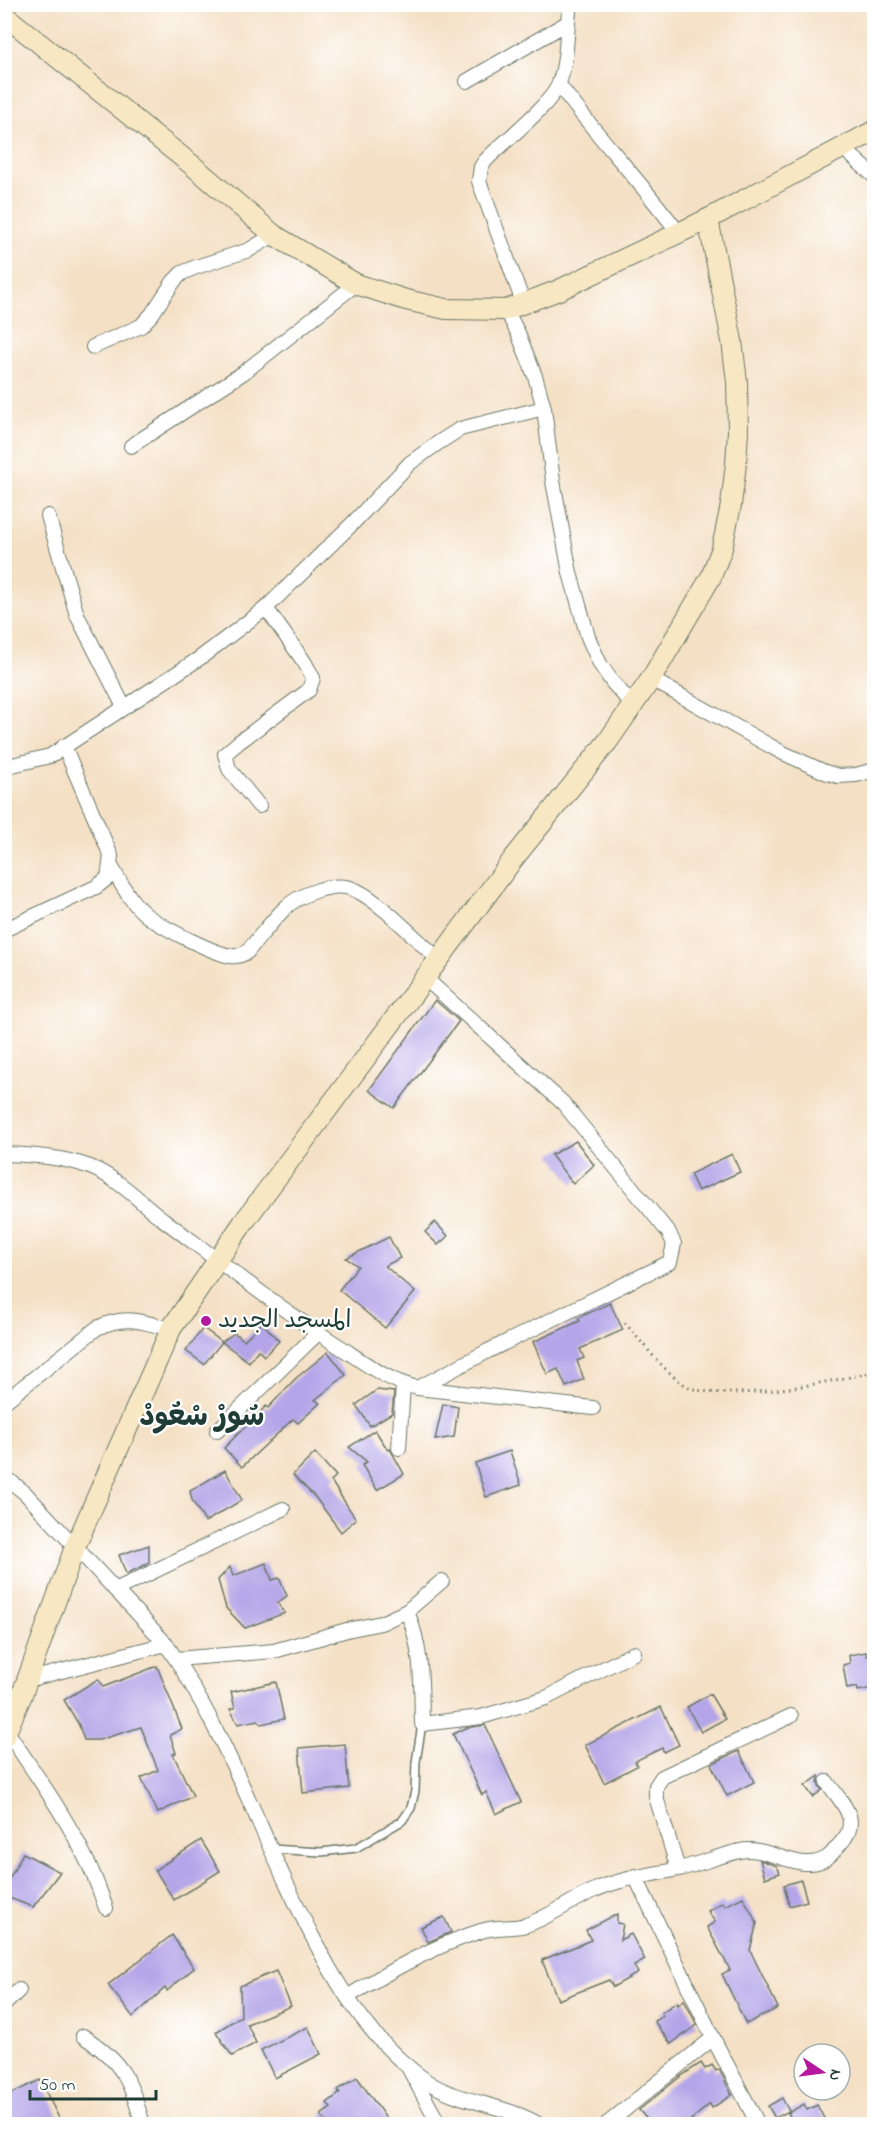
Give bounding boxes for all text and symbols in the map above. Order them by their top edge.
place label: المسجد الجديد [218,1304,351,1339]
marker: المسجد الجديد [199,1314,213,1328]
district label: سُورْ سْعُودْ [140,1396,264,1440]
north arrow [792,2042,852,2102]
scale bar [30,2063,156,2101]
text: N [822,2067,848,2083]
text: 50 m [39,2073,76,2099]

